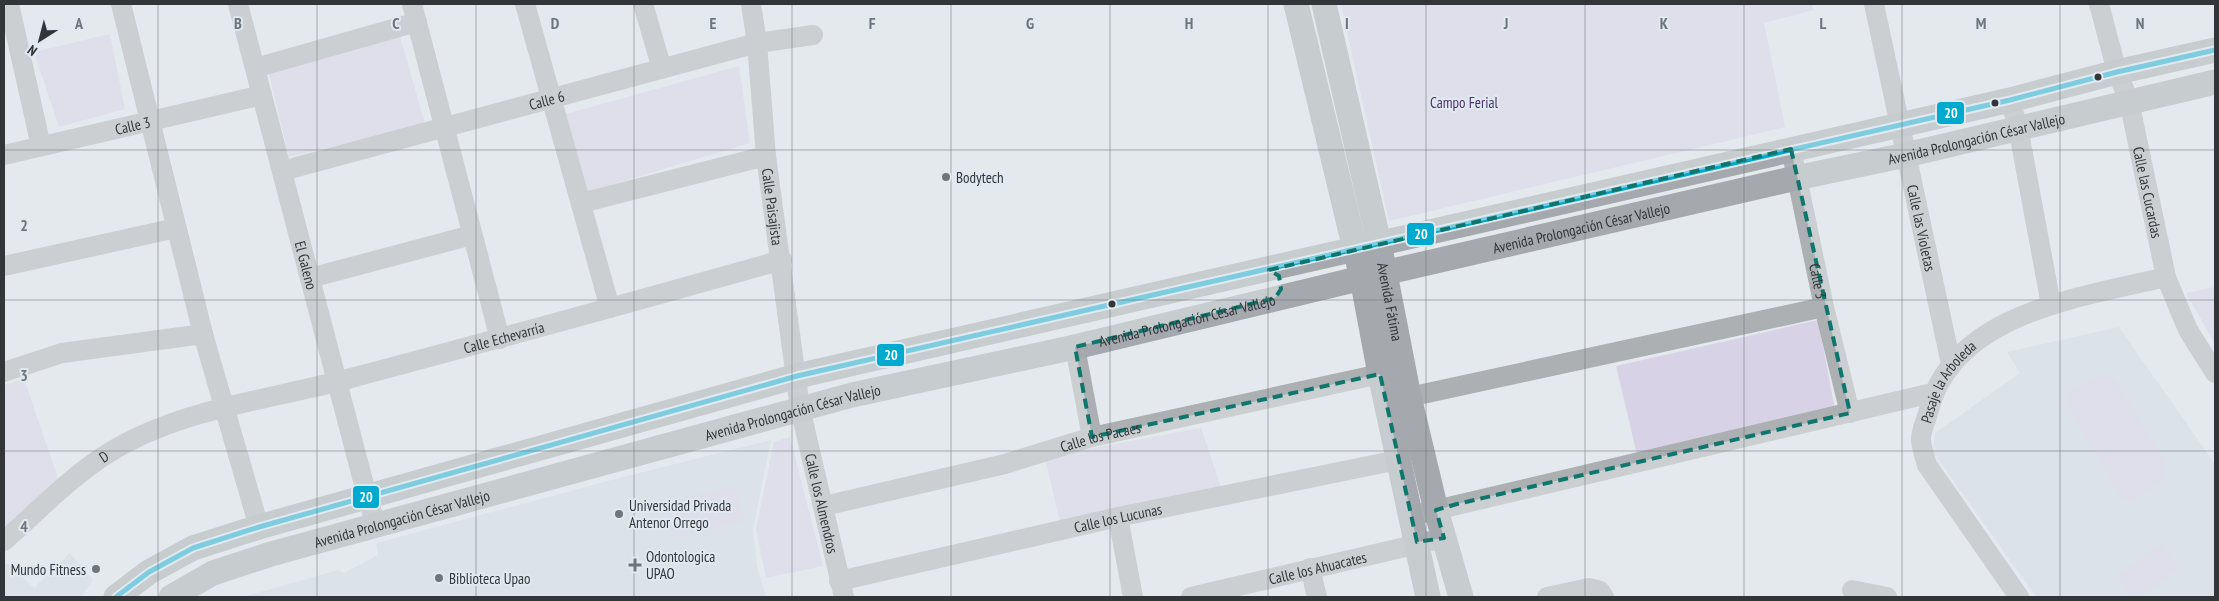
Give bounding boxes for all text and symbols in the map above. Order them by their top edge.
text: A [74,13,84,33]
text: B [234,13,242,33]
text: C [392,13,400,33]
text: D [551,13,560,33]
text: E [710,13,717,33]
text: F [869,13,876,33]
text: G [1026,13,1034,33]
text: H [1185,13,1193,33]
text: I [1345,13,1349,33]
text: J [1503,13,1508,33]
text: K [1660,13,1669,33]
text: L [1820,13,1827,33]
text: M [1976,13,1986,33]
text: N [2136,13,2144,33]
north arrow [15,15,65,65]
text: N [24,41,41,60]
unlabelled marker [2093,72,2103,82]
street label: Calle 6 [527,86,567,114]
park label: Campo Ferial [1430,93,1498,112]
unlabelled marker [1990,98,2000,108]
line badge: 20 [1936,101,1965,125]
text: 20 [1944,104,1958,122]
street label: Avenida Prolongación César Vallejo [1886,108,2067,168]
street label: Calle 3 [113,112,152,138]
street label: Calle las Cucardas [2129,145,2167,240]
street label: Calle Paisajista [758,167,787,246]
place label: Bodytech [956,168,1004,187]
marker: Bodytech [940,171,952,183]
street label: Calle las Violetas [1903,183,1940,273]
street label: Avenida Prolongación César Vallejo [1491,198,1672,257]
text: 2 [20,215,28,235]
line badge: 20 [1406,222,1435,246]
text: 20 [1414,225,1428,243]
street label: El Galeno [291,239,322,291]
street label: Avenida Fátima [1373,261,1407,343]
street label: Calle 3 [1806,262,1832,301]
street label: Avenida Prolongación César Vallejo [1097,290,1277,350]
unlabelled marker [1107,299,1117,309]
street label: Calle Echevarría [461,317,546,357]
street label: Pasaje la Arboleda [1916,336,1979,425]
line badge: 20 [876,343,905,367]
text: 20 [884,346,898,364]
text: 3 [20,365,28,385]
street label: Avenida Prolongación César Vallejo [703,380,882,444]
street label: Calle los Pacaes [1058,417,1142,456]
street label: D [95,446,112,466]
street label: Calle los Almendros [801,451,843,555]
street label: Avenida Prolongación César Vallejo [312,485,492,551]
line badge: 20 [352,485,380,509]
text: 20 [359,488,373,506]
place label: Universidad Privada Antenor Orrego [629,496,731,532]
street label: Calle los Lucunas [1072,499,1163,536]
marker: Universidad Privada Antenor Orrego [613,508,625,520]
text: 4 [20,516,28,536]
place label: Odontologica UPAO [646,547,715,583]
street label: Calle los Ahuacates [1267,547,1368,588]
marker: Odontologica UPAO [628,558,642,572]
place label: Mundo Fitness [11,560,86,579]
marker: Mundo Fitness [90,563,102,575]
place label: Biblioteca Upao [449,569,530,588]
marker: Biblioteca Upao [433,572,445,584]

